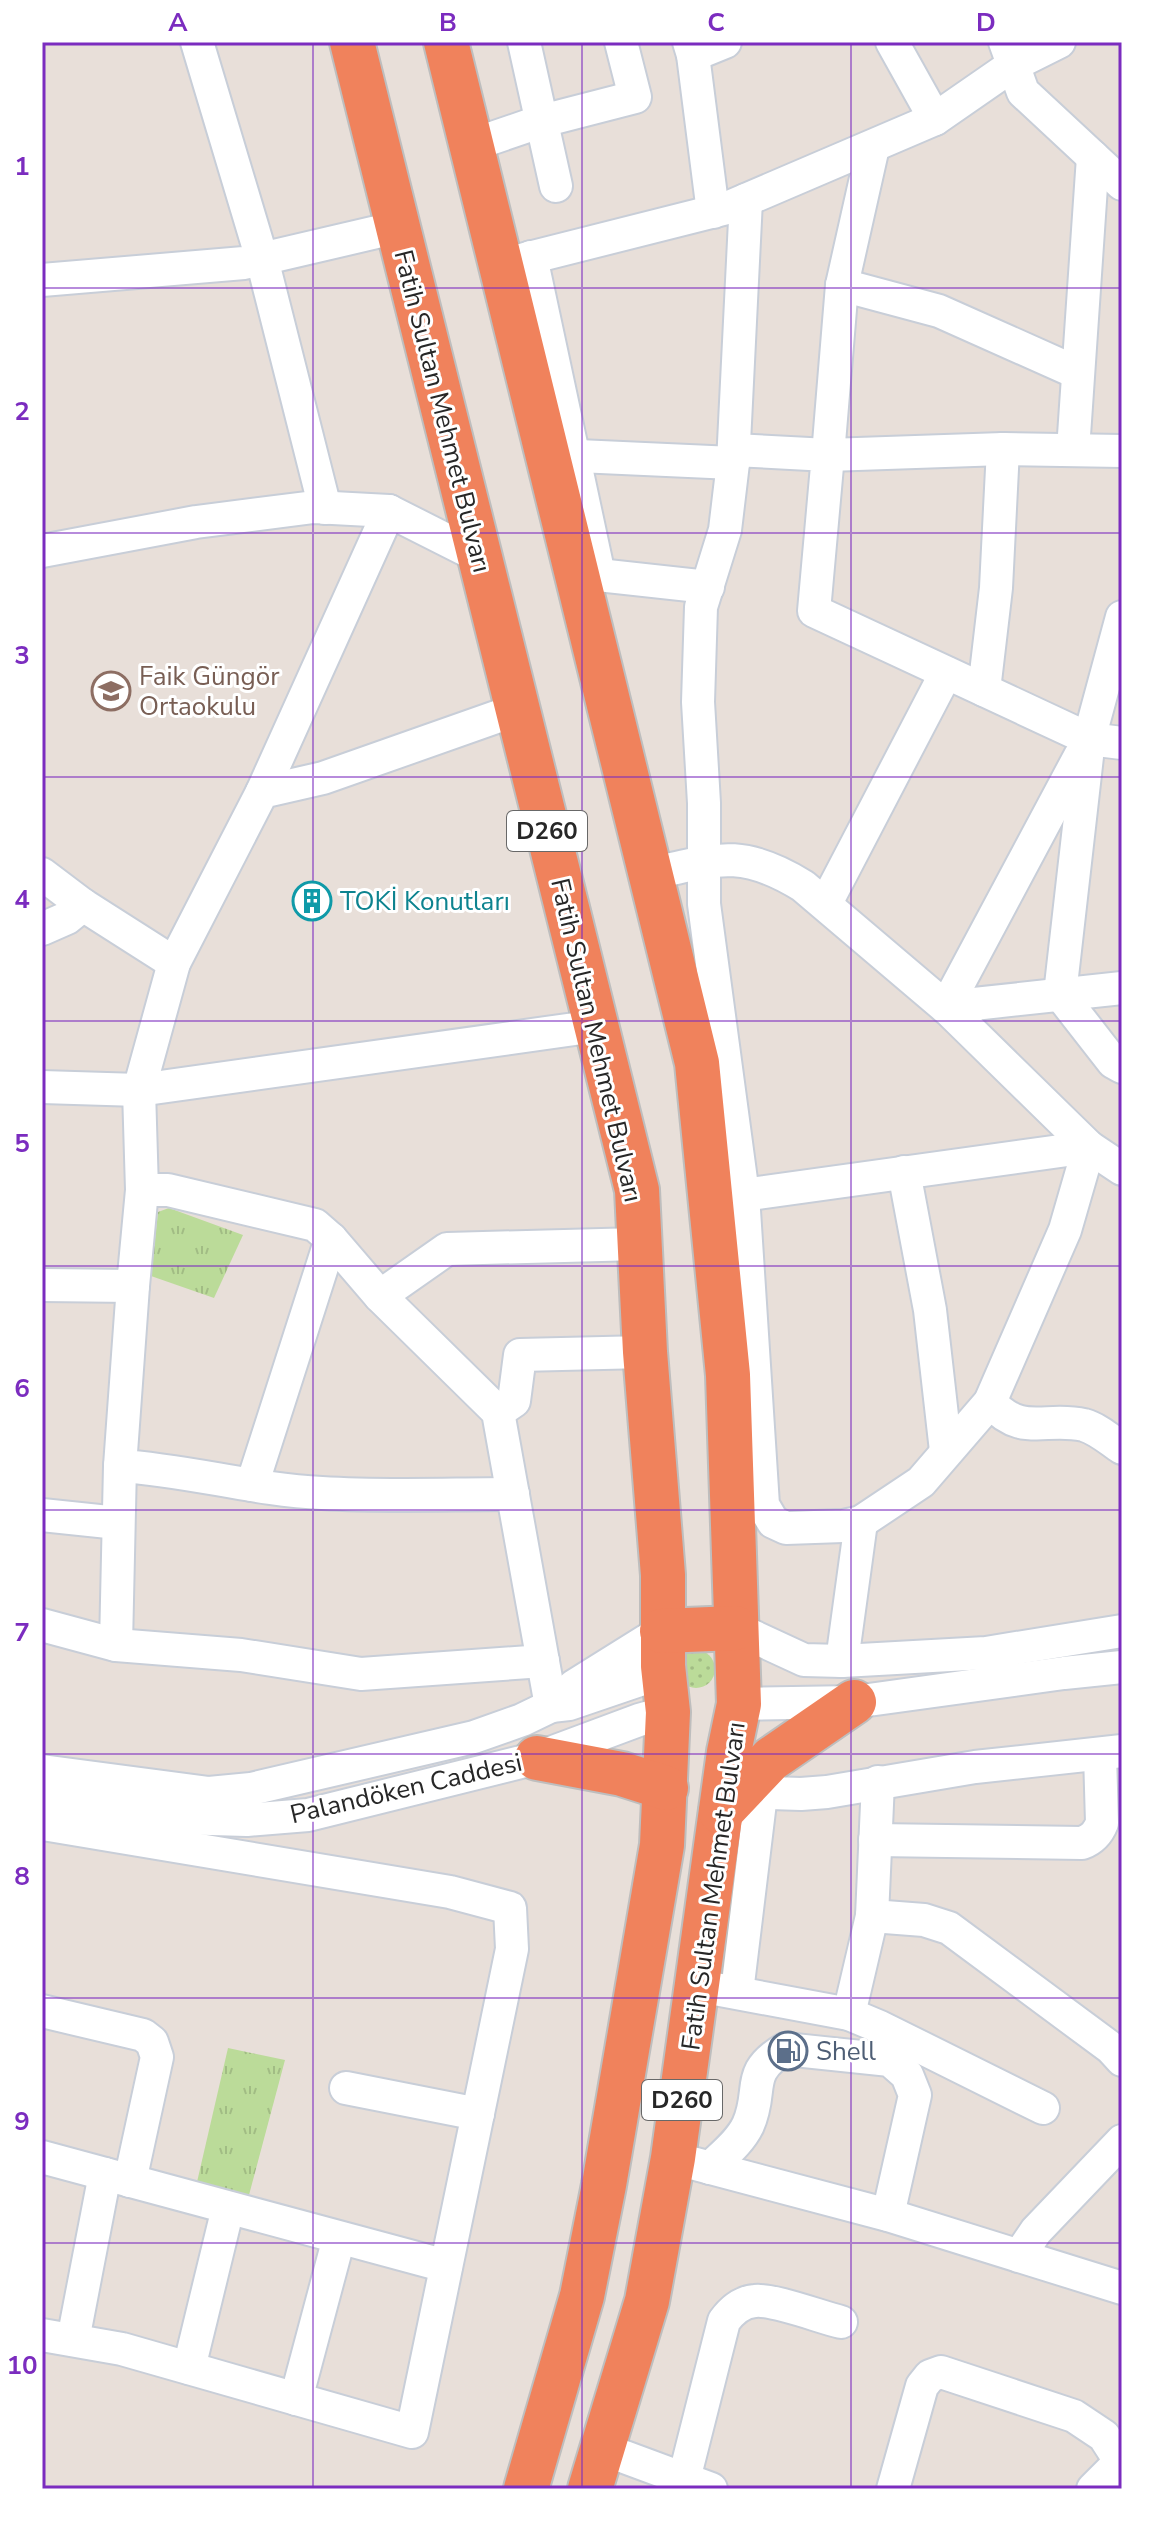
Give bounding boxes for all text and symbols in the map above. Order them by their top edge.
text: A [168,5,188,40]
text: B [439,5,457,40]
text: C [707,5,725,40]
text: D [976,5,996,40]
text: 1 [14,149,30,184]
street label: Fatih Sultan Mehmet Bulvarı [386,246,500,576]
text: 2 [14,394,30,429]
text: 3 [14,638,30,673]
place label: Faik Güngör Ortaokulu [139,659,280,724]
school or university icon: Faik Güngör Ortaokulu [90,670,132,712]
road number: D260 [507,811,587,851]
street label: Fatih Sultan Mehmet Bulvarı [542,875,651,1205]
building icon: TOKİ Konutları [291,880,333,922]
text: 4 [14,882,30,917]
place label: TOKİ Konutları [340,884,510,919]
text: 5 [14,1126,30,1161]
text: 6 [14,1371,30,1406]
text: 7 [14,1615,30,1650]
street label: Fatih Sultan Mehmet Bulvarı [673,1720,754,2052]
street label: Palandöken Caddesi [287,1745,525,1832]
text: 8 [14,1859,30,1894]
fuel station icon: Shell [767,2030,809,2072]
place label: Shell [816,2034,876,2069]
road number: D260 [642,2080,722,2120]
text: 9 [14,2104,30,2139]
text: 10 [6,2348,38,2383]

